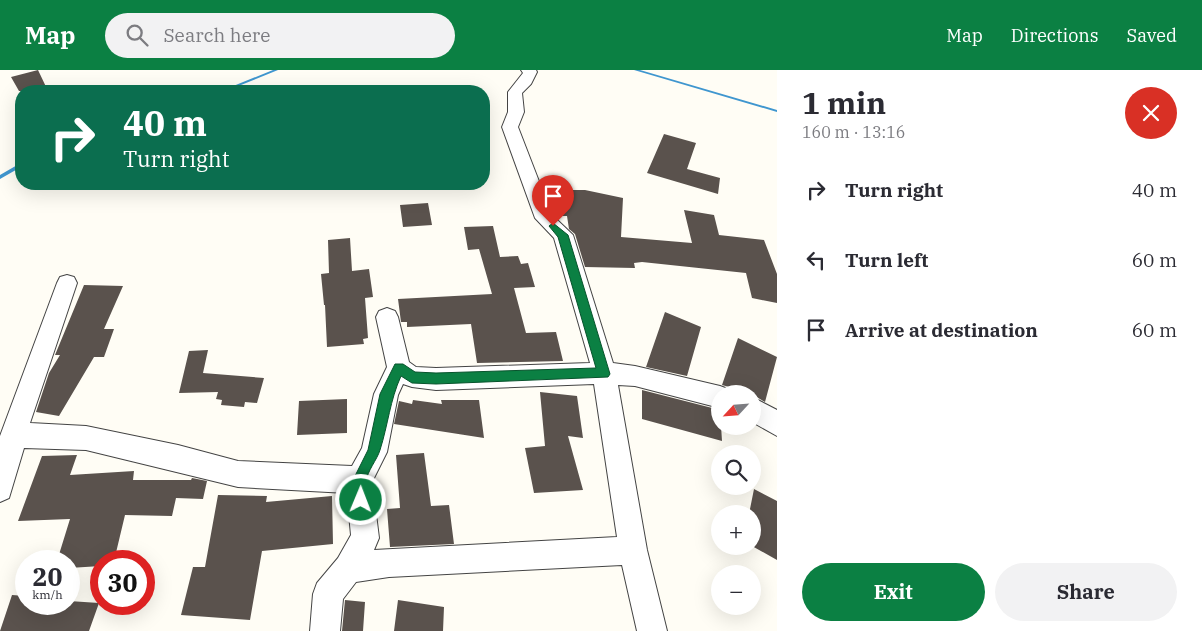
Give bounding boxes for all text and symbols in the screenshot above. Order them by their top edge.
search box [105,13,455,58]
text: Map [25,19,75,51]
icon: search [123,21,151,49]
text: Search here [163,23,270,47]
text: Map [946,24,983,47]
text: Directions [1011,24,1099,47]
text: Saved [1127,24,1177,47]
text: 1 min [802,83,886,122]
button: close [1125,87,1177,139]
text: 40 m [123,100,207,146]
icon: right [40,105,105,170]
text: 160 m · 13:16 [802,122,905,142]
text: Turn right [123,144,230,173]
pin [532,175,574,226]
icon: right [802,176,830,204]
text: Turn right [845,178,943,202]
text: 40 m [1132,178,1177,202]
icon: arrive [539,182,567,210]
icon: left [802,246,830,274]
text: Turn left [845,248,928,272]
text: 60 m [1132,248,1177,272]
icon: arrive [802,316,830,344]
text: Arrive at destination [845,318,1038,342]
text: 60 m [1132,318,1177,342]
north arrow [711,385,761,435]
map controls [711,385,761,615]
button: search [711,445,761,495]
position arrow [334,473,386,525]
button: + [711,505,761,555]
speed limit sign: 30 [90,550,155,615]
text: 20 [32,560,63,593]
button: Exit [802,563,985,621]
button: Share [995,563,1177,621]
button: − [711,565,761,615]
text: km/h [32,587,63,602]

